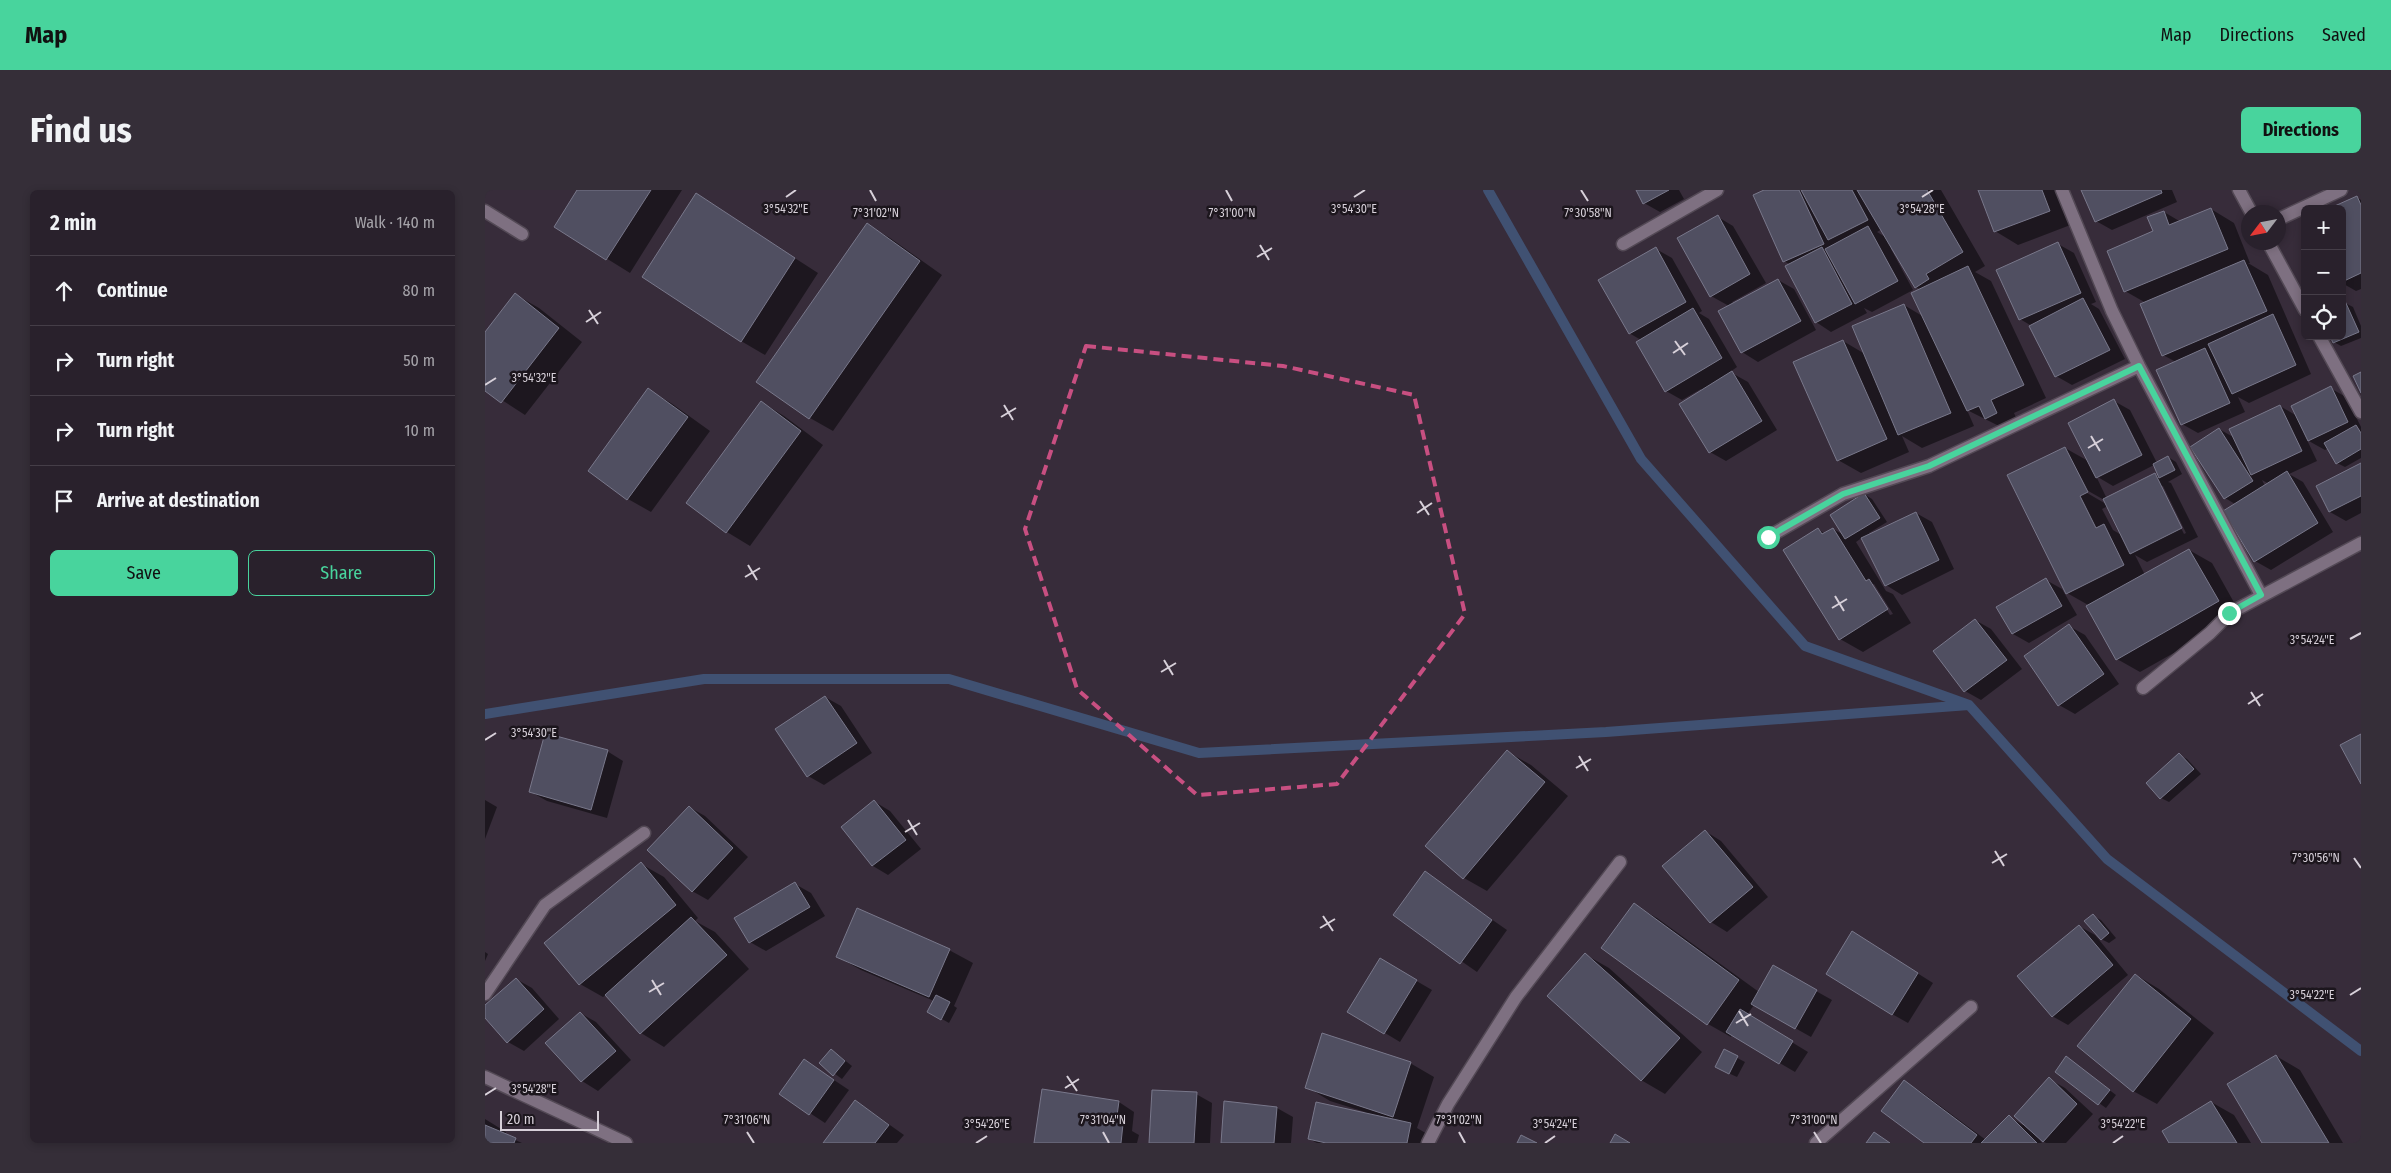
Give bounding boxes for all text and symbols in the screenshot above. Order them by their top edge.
text: Map [25,21,67,49]
text: Map [2160,24,2192,46]
text: Directions [2220,24,2294,46]
text: Saved [2322,24,2366,46]
button: Directions [2241,107,2361,153]
text: Find us [30,109,132,151]
text: 3°54'32"E [764,202,809,216]
text: 3°54'30"E [1331,202,1377,216]
text: 3°54'28"E [1899,202,1945,216]
north arrow [2241,205,2286,250]
map controls [2301,205,2346,340]
button: + [2301,205,2346,250]
text: 7°31'02"N [853,206,899,220]
text: 7°31'00"N [1209,206,1255,220]
text: 7°30'58"N [1564,206,1612,220]
text: 2 min [50,210,97,236]
text: Walk · 140 m [355,213,435,232]
button: − [2301,250,2346,295]
icon: ahead [50,277,78,305]
text: Continue [97,279,168,302]
text: 80 m [403,281,435,300]
button: locate [2301,295,2346,340]
icon: right [50,347,78,375]
text: Turn right [97,349,174,372]
text: 50 m [403,351,435,370]
text: 3°54'32"E [512,371,557,385]
icon: right [50,417,78,445]
text: Turn right [97,419,174,442]
text: 10 m [404,421,435,440]
icon: arrive [50,487,78,515]
text: Arrive at destination [97,489,260,512]
route start [1757,526,1780,549]
button: Save [50,550,238,596]
button: Share [248,550,435,596]
route end [2218,602,2241,625]
text: 3°54'24"E [2290,633,2335,647]
text: 3°54'30"E [511,726,557,740]
text: 7°30'56"N [2292,851,2340,865]
text: 3°54'22"E [2290,988,2335,1002]
text: 3°54'28"E [511,1082,557,1096]
scale bar [500,1108,599,1131]
text: 20 m [507,1111,535,1128]
text: 7°31'06"N [724,1113,770,1127]
text: 7°31'04"N [1080,1113,1126,1127]
text: 7°31'02"N [1436,1113,1482,1127]
text: 7°31'00"N [1791,1113,1837,1127]
text: 3°54'26"E [964,1117,1010,1131]
text: 3°54'24"E [1533,1117,1578,1131]
text: 3°54'22"E [2101,1117,2146,1131]

